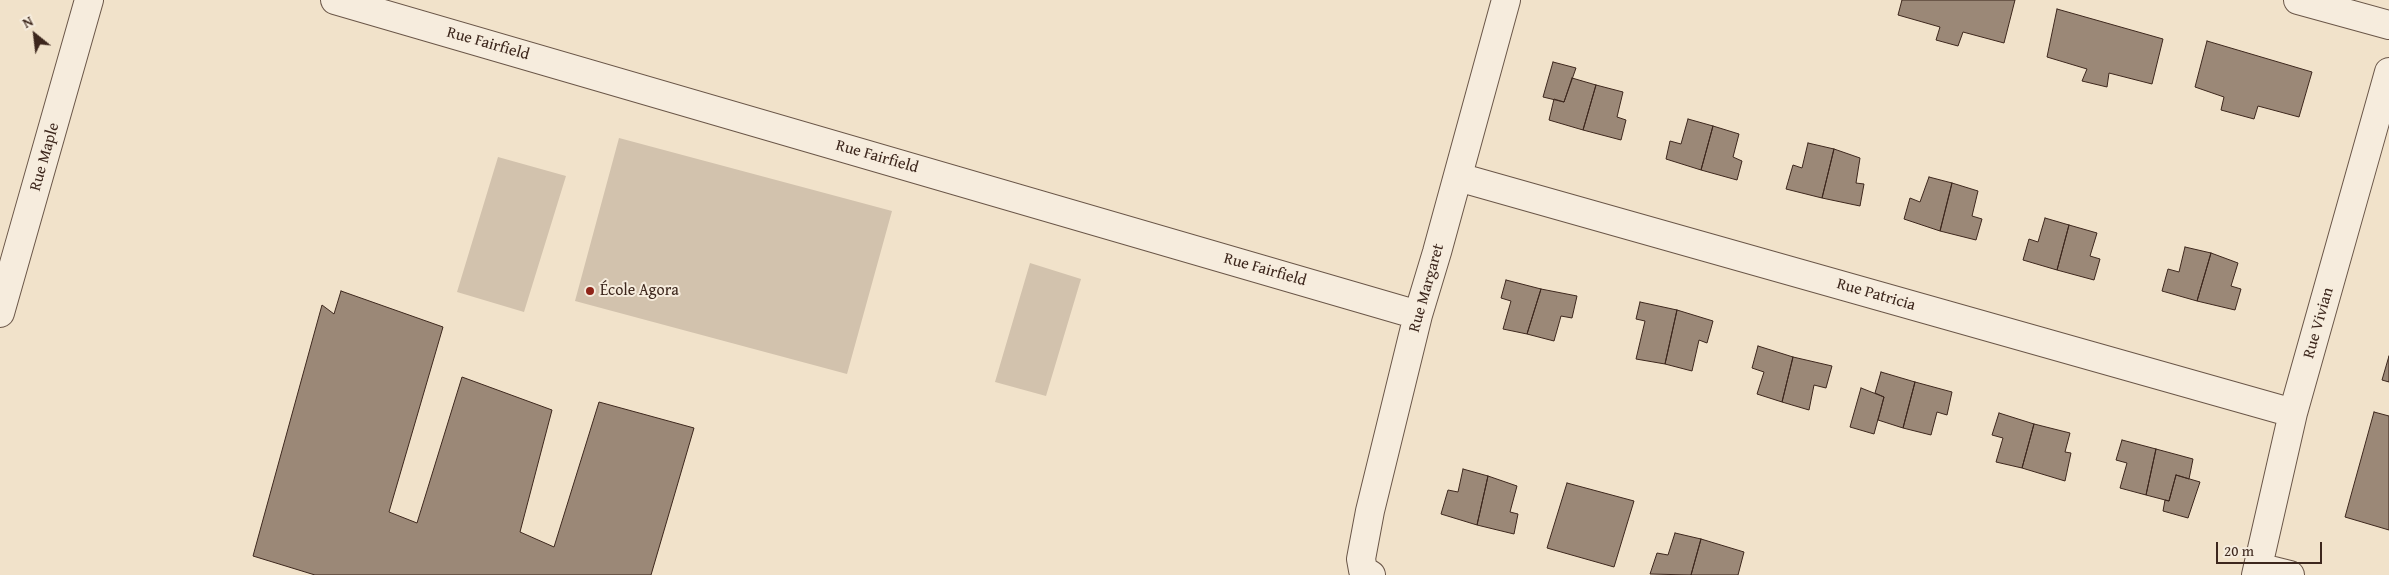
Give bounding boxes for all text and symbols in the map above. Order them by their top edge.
north arrow [10,10,60,60]
text: N [19,11,37,33]
street label: Rue Fairfield [445,23,531,65]
street label: Rue Maple [26,121,64,193]
street label: Rue Fairfield [834,136,920,178]
street label: Rue Margaret [1405,242,1449,334]
street label: Rue Fairfield [1222,249,1308,291]
street label: Rue Patricia [1834,275,1918,315]
place label: École Agora [600,281,679,301]
marker: École Agora [584,285,596,297]
street label: Rue Vivian [2300,285,2338,361]
scale bar [2219,532,2325,564]
text: 20 m [2224,540,2254,561]

